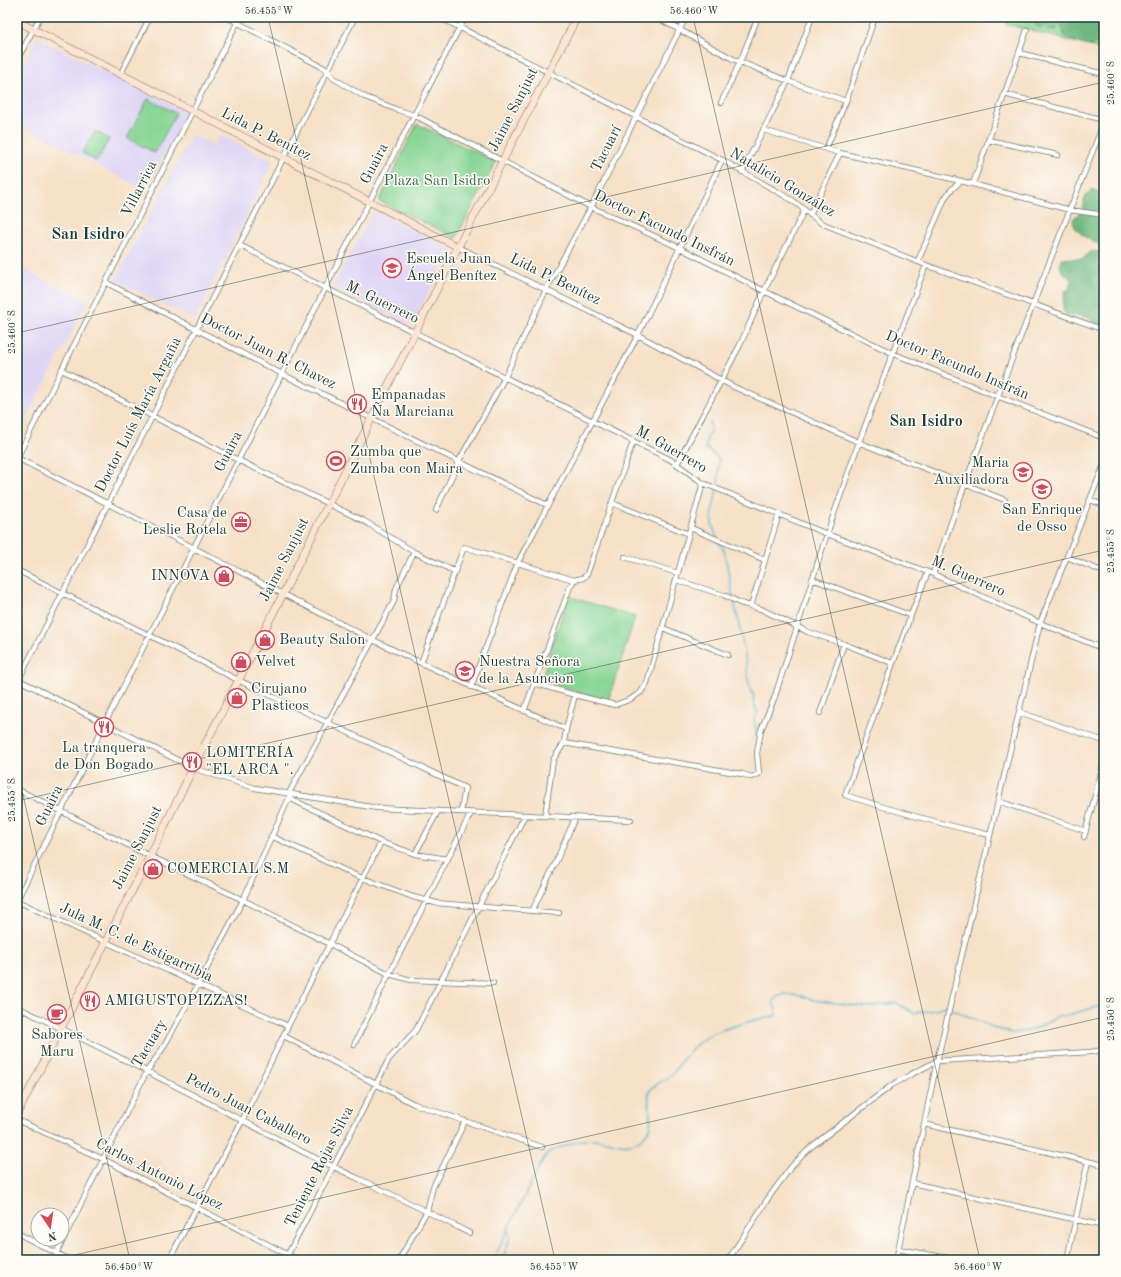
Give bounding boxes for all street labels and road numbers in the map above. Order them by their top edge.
street label: Jaime Sanjust [486,66,542,154]
street label: Lida P. Benítez [219,106,313,164]
street label: Tacuarí [589,123,625,174]
street label: Guaira [358,141,392,187]
street label: Natalicio González [727,146,837,220]
street label: Villarrica [120,158,161,219]
street label: Doctor Facundo Insfrán [591,188,737,270]
street label: Lida P. Benítez [507,252,603,308]
street label: M. Guerrero [343,279,421,327]
street label: Doctor Juan R. Chavez [198,311,338,393]
street label: Doctor Facundo Insfrán [883,329,1031,403]
street label: Doctor Luís María Argaña [93,334,185,495]
street label: M. Guerrero [633,424,709,476]
street label: Guaira [212,429,246,475]
street label: Jaime Sanjust [257,516,313,604]
street label: M. Guerrero [929,554,1007,600]
street label: Guaira [34,782,67,829]
street label: Jaime Sanjust [110,804,166,892]
street label: Jula M. C. de Estigarribia [57,901,216,985]
street label: Tacuary [130,1017,170,1071]
street label: Pedro Juan Caballero [183,1072,313,1148]
street label: Teniente Rojas Silva [283,1104,357,1230]
street label: Carlos Antonio López [93,1136,225,1214]

